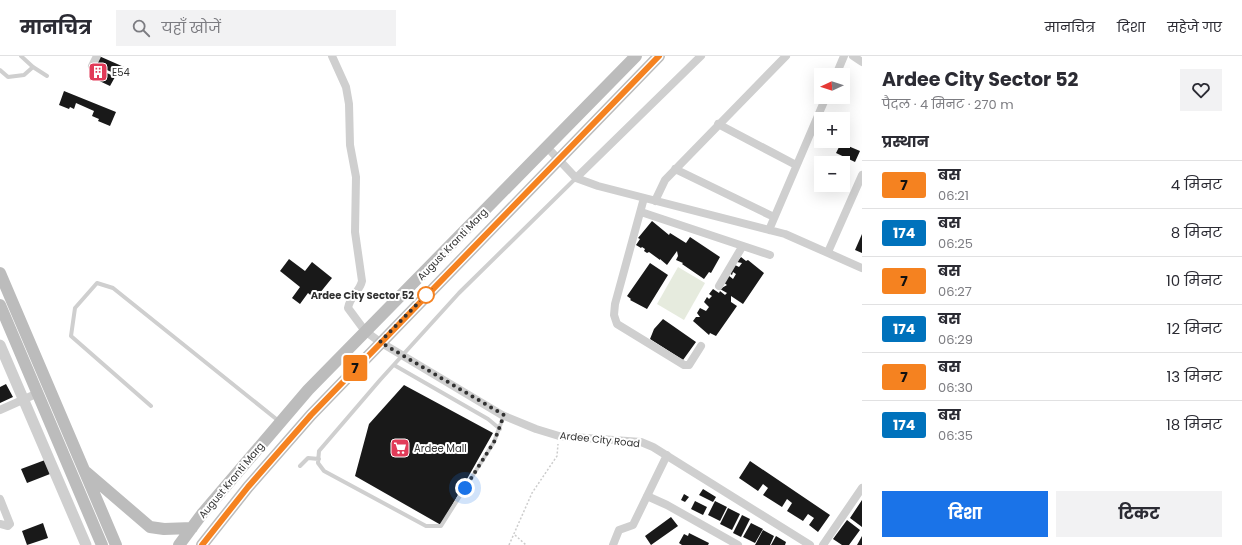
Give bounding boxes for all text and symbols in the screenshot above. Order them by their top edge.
search box [116,10,396,46]
text: मानचित्र [20,14,92,41]
icon: search [130,17,152,39]
text: यहाँ खोजें [162,17,221,38]
text: मानचित्र [1045,17,1095,37]
text: दिशा [1117,17,1145,37]
text: सहेजे गए [1167,17,1222,37]
building icon: E54 [87,61,109,83]
place label: E54 [112,65,130,80]
text: Ardee City Sector 52 [882,66,1078,93]
north arrow [814,68,850,104]
map controls [814,68,850,192]
button: heart [1180,69,1222,111]
text: पैदल · 4 मिनट · 270 m [882,95,1014,114]
button: + [814,112,850,148]
text: प्रस्थान [882,131,929,152]
button: − [814,156,850,192]
text: बस [938,164,961,185]
text: 4 मिनट [1171,174,1222,195]
text: 7 [900,175,908,195]
text: 06:21 [938,186,969,205]
street label: August Kranti Marg [414,205,491,284]
text: बस [938,212,961,233]
text: 8 मिनट [1171,222,1222,243]
text: 174 [893,223,915,243]
text: 06:25 [938,234,973,253]
text: बस [938,260,961,281]
text: 10 मिनट [1166,270,1222,291]
text: 7 [900,271,908,291]
text: 06:27 [938,282,972,301]
marker: Ardee City Sector 52 [417,286,435,304]
place label: Ardee City Sector 52 [311,288,414,303]
text: बस [938,308,961,329]
text: 12 मिनट [1167,318,1222,339]
text: 174 [893,319,915,339]
text: 06:29 [938,330,973,349]
line badge: 7 [342,355,368,381]
text: बस [938,356,961,377]
text: 7 [351,358,359,378]
text: 13 मिनट [1167,366,1222,387]
text: 7 [900,367,908,387]
text: 06:30 [938,378,973,397]
text: बस [938,404,961,425]
text: 18 मिनट [1166,414,1222,435]
text: 174 [893,415,915,435]
text: 06:35 [938,426,973,445]
street label: Ardee City Road [559,428,641,451]
supermarket icon: Ardee Mall [389,437,411,459]
street label: August Kranti Marg [195,439,268,522]
place label: Ardee Mall [414,441,467,456]
your location [455,478,475,498]
button: दिशा [882,491,1048,537]
button: टिकट [1056,491,1222,537]

